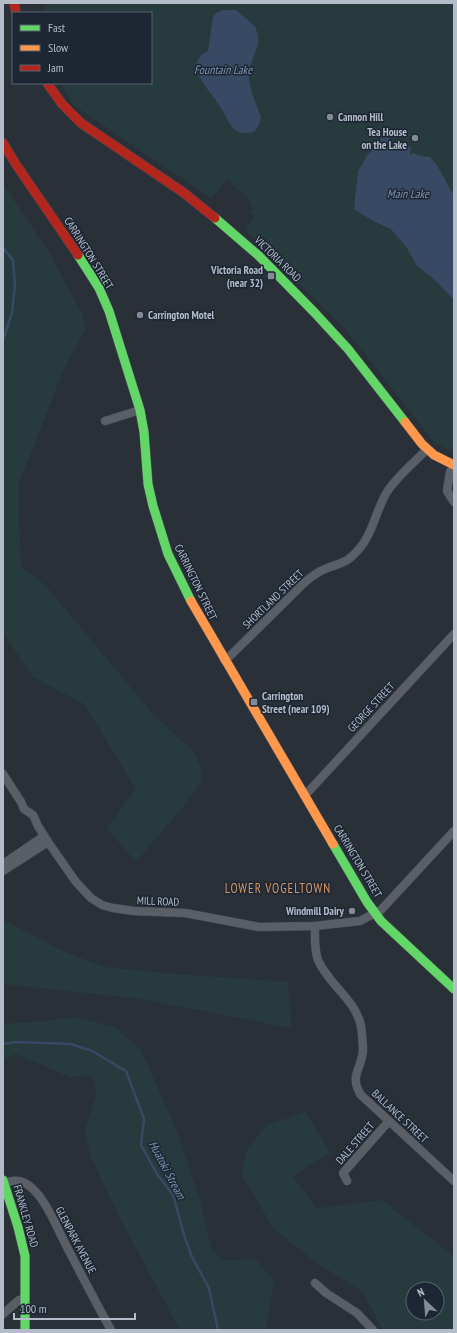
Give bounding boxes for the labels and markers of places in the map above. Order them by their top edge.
place label: Cannon Hill [338,110,383,124]
marker: Cannon Hill [325,112,335,122]
place label: Tea House on the Lake [361,125,407,152]
marker: Tea House on the Lake [410,133,420,143]
place label: Victoria Road (near 32) [210,263,263,290]
marker: Victoria Road (near 32) [266,271,276,281]
place label: Carrington Motel [148,308,215,322]
marker: Carrington Motel [135,310,145,320]
place label: Carrington Street (near 109) [262,689,330,716]
marker: Carrington Street (near 109) [249,697,259,707]
place label: Windmill Dairy [285,904,345,918]
marker: Windmill Dairy [347,906,357,916]

